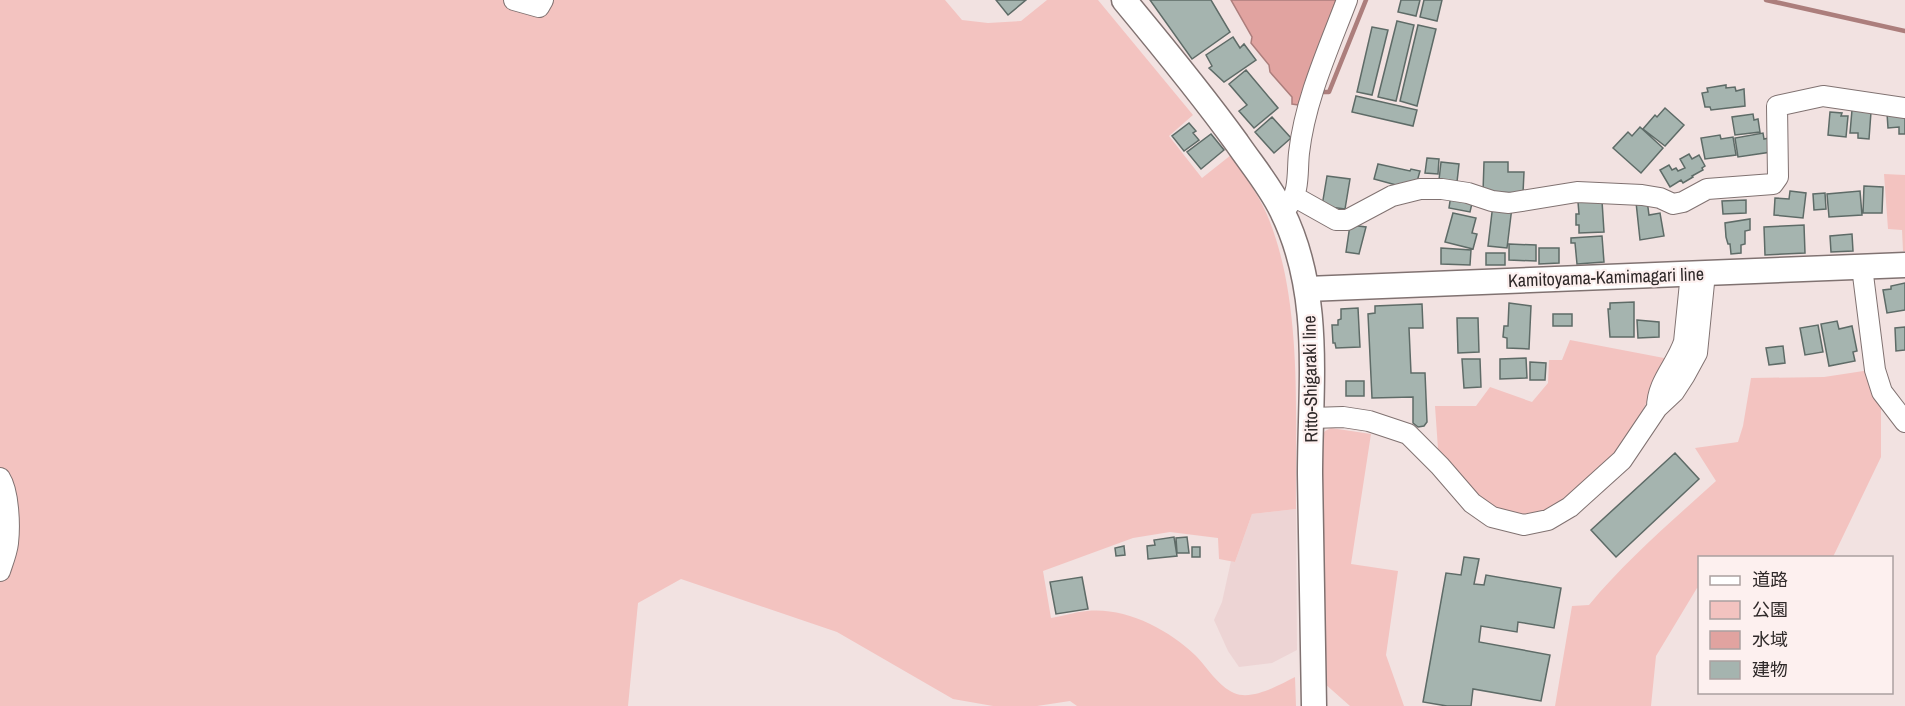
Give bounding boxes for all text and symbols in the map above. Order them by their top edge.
street label: Kamitoyama-Kamimagari line [1508,261,1704,293]
street label: Ritto-Shigaraki line [1296,315,1324,443]
legend [1698,556,1893,694]
text: 道路 [1752,567,1788,592]
text: 公園 [1752,597,1788,622]
text: 水域 [1752,627,1788,652]
text: 建物 [1752,657,1788,682]

